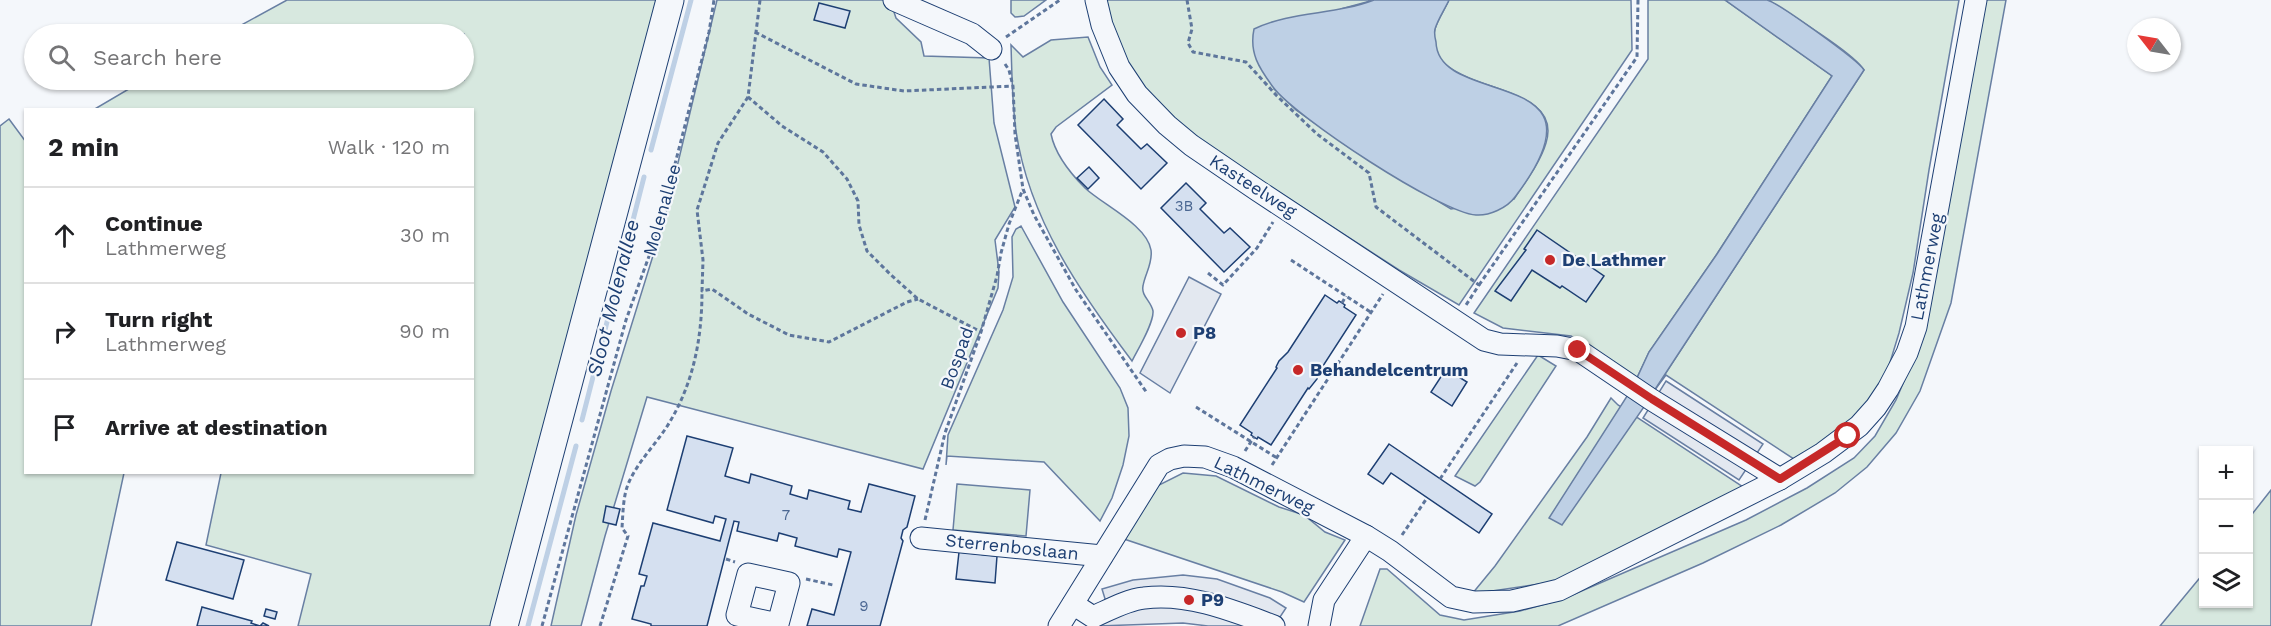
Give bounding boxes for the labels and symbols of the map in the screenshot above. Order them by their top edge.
north arrow [2127,18,2181,72]
street label: Kasteelweg [1206,150,1301,222]
street label: Molenallee [638,161,685,258]
house number: 3B [1175,197,1193,215]
street label: Lathmerweg [1906,211,1947,322]
water label: Sloot Molenallee [582,217,644,379]
place label: De Lathmer [1562,249,1666,270]
marker: De Lathmer [1543,253,1557,267]
place label: P8 [1193,322,1216,343]
street label: Bospad [936,324,977,392]
marker: P8 [1174,326,1188,340]
route end [1564,336,1590,362]
place label: Behandelcentrum [1310,359,1469,380]
marker: Behandelcentrum [1291,363,1305,377]
route start [1834,422,1860,448]
street label: Lathmerweg [1211,451,1318,518]
house number: 7 [782,506,790,524]
street label: Sterrenboslaan [944,529,1080,564]
place label: P9 [1201,589,1224,610]
marker: P9 [1182,593,1196,607]
house number: 9 [859,597,869,615]

